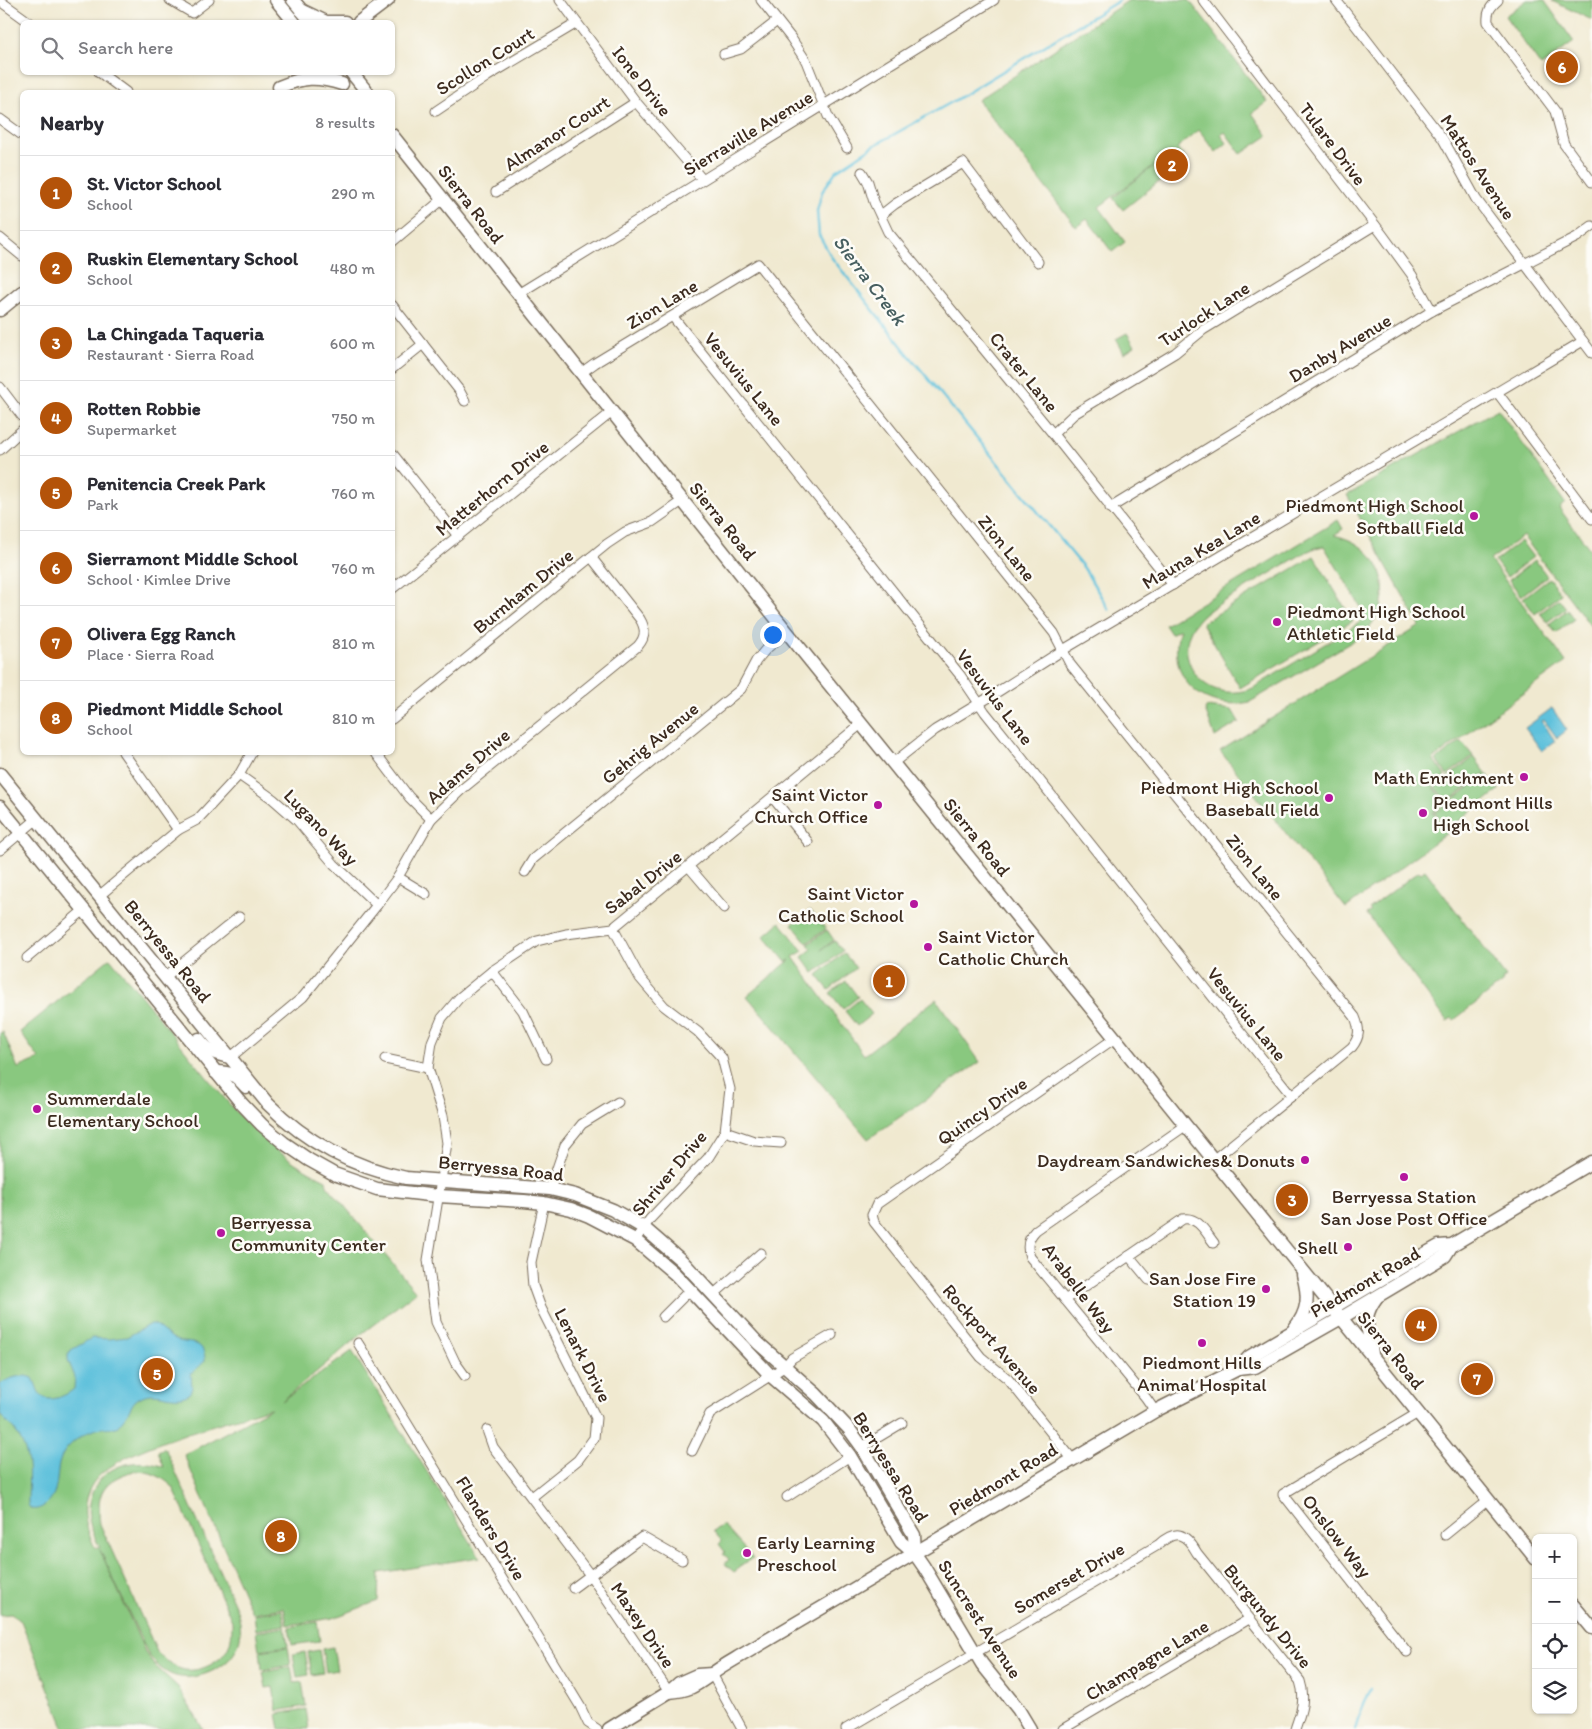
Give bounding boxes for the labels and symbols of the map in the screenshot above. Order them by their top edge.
street label: Scollon Court [432,22,538,100]
street label: Ione Drive [607,41,677,121]
pin: 6 [1546,48,1578,86]
street label: Sierraville Avenue [679,85,817,181]
street label: Almanor Court [500,90,614,176]
street label: Tulare Drive [1294,98,1372,190]
street label: Mattos Avenue [1435,110,1521,224]
pin: 2 [1156,146,1188,184]
street label: Sierra Road [433,160,509,249]
water label: Sierra Creek [828,230,913,331]
street label: Zion Lane [622,274,702,334]
street label: Turlock Lane [1154,276,1254,352]
street label: Danby Avenue [1284,308,1396,388]
street label: Vesuvius Lane [699,327,789,431]
street label: Crater Lane [985,327,1063,417]
street label: Matterhorn Drive [431,435,553,541]
street label: Sierra Road [684,477,762,565]
place label: Piedmont High School Softball Field [1286,494,1465,539]
street label: Mauna Kea Lane [1138,506,1264,594]
street label: Zion Lane [973,510,1041,586]
marker: Piedmont High School Softball Field [1468,510,1480,522]
street label: Burnham Drive [468,543,578,639]
place label: Piedmont High School Athletic Field [1287,600,1466,645]
marker: Piedmont High School Athletic Field [1271,616,1283,628]
your location [760,622,786,648]
street label: Vesuvius Lane [951,645,1039,749]
street label: Gehrig Avenue [597,697,703,789]
street label: Adams Drive [421,723,515,809]
place label: Math Enrichment [1373,766,1514,789]
marker: Math Enrichment [1518,771,1530,783]
place label: Piedmont High School Baseball Field [1141,776,1320,821]
place label: Saint Victor Church Office [754,783,869,828]
street label: Lugano Way [279,784,363,870]
place label: Piedmont Hills High School [1433,791,1553,836]
marker: Piedmont High School Baseball Field [1323,792,1335,804]
street label: Sierra Road [938,793,1016,881]
marker: Saint Victor Church Office [872,799,884,811]
marker: Piedmont Hills High School [1417,807,1429,819]
street label: Zion Lane [1221,829,1289,905]
street label: Sabal Drive [600,845,686,919]
place label: Saint Victor Catholic School [778,882,905,927]
street label: Berryessa Road [119,895,217,1008]
marker: Saint Victor Catholic School [908,898,920,910]
place label: Saint Victor Catholic Church [938,925,1069,970]
marker: Saint Victor Catholic Church [922,941,934,953]
pin: 1 [873,962,905,1000]
street label: Vesuvius Lane [1202,962,1292,1066]
street label: Quincy Drive [933,1072,1031,1150]
place label: Summerdale Elementary School [47,1087,199,1132]
marker: Summerdale Elementary School [31,1103,43,1115]
street label: Shriver Drive [626,1125,712,1221]
place label: Daydream Sandwiches& Donuts [1037,1149,1295,1172]
street label: Berryessa Road [437,1150,565,1186]
marker: Daydream Sandwiches& Donuts [1299,1154,1311,1166]
marker: Berryessa Station San Jose Post Office [1398,1171,1410,1183]
pin: 3 [1276,1181,1308,1219]
place label: Berryessa Station San Jose Post Office [1321,1185,1487,1230]
place label: Berryessa Community Center [231,1211,387,1256]
marker: Berryessa Community Center [215,1227,227,1239]
place label: Shell [1297,1236,1339,1259]
street label: Arabelle Way [1038,1238,1120,1338]
street label: Piedmont Road [1306,1241,1424,1323]
marker: Shell [1342,1241,1354,1253]
place label: San Jose Fire Station 19 [1149,1267,1256,1312]
street label: Rockport Avenue [938,1279,1046,1399]
marker: San Jose Fire Station 19 [1260,1283,1272,1295]
street label: Lenark Drive [549,1304,617,1406]
street label: Sierra Road [1352,1306,1430,1394]
pin: 4 [1405,1306,1437,1344]
marker: Piedmont Hills Animal Hospital [1196,1337,1208,1349]
place label: Piedmont Hills Animal Hospital [1137,1351,1267,1396]
pin: 5 [141,1355,173,1393]
pin: 7 [1461,1360,1493,1398]
street label: Berryessa Road [848,1408,934,1527]
street label: Piedmont Road [944,1437,1062,1521]
street label: Flanders Drive [451,1472,531,1584]
street label: Onslow Way [1297,1490,1377,1582]
pin: 8 [265,1517,297,1555]
place label: Early Learning Preschool [757,1531,875,1576]
street label: Somerset Drive [1009,1537,1129,1619]
marker: Early Learning Preschool [741,1547,753,1559]
street label: Suncrest Avenue [933,1555,1027,1683]
street label: Burgundy Drive [1219,1559,1317,1673]
street label: Maxey Drive [606,1578,680,1672]
street label: Champagne Lane [1081,1614,1213,1706]

